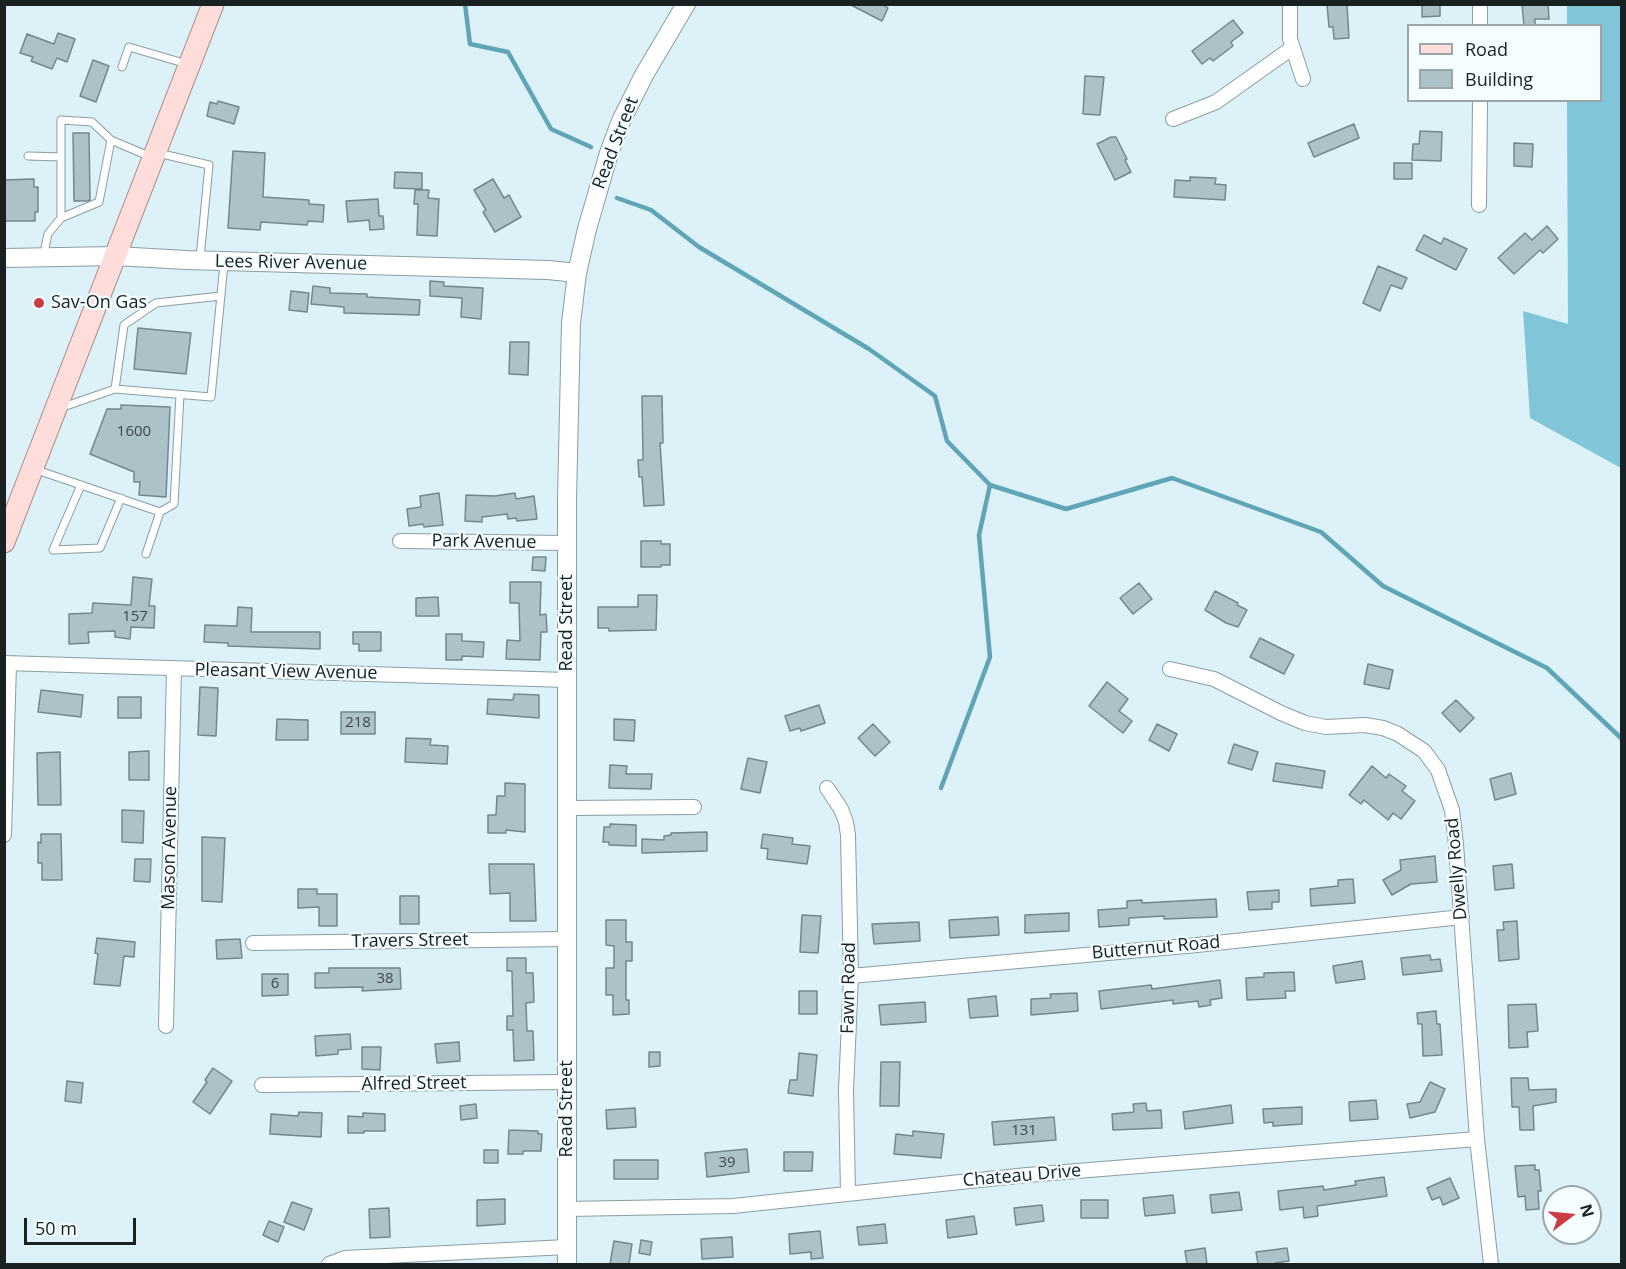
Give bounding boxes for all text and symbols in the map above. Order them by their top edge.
legend [1407,24,1602,102]
text: Road [1465,37,1508,61]
text: Building [1465,67,1533,91]
street label: Read Street [589,94,643,192]
street label: Lees River Avenue [215,251,367,275]
place label: Sav-On Gas [51,292,147,314]
marker: Sav-On Gas [32,296,46,310]
house number: 1600 [117,423,151,441]
street label: Park Avenue [431,530,537,554]
street label: Read Street [556,574,578,672]
house number: 157 [122,608,148,626]
street label: Pleasant View Avenue [194,660,378,684]
house number: 218 [345,714,371,732]
street label: Mason Avenue [158,786,182,910]
street label: Dwelly Road [1442,817,1472,921]
street label: Travers Street [351,929,469,953]
street label: Butternut Road [1091,932,1221,964]
street label: Fawn Road [837,942,861,1034]
house number: 38 [376,970,394,988]
house number: 6 [271,975,279,993]
street label: Read Street [556,1060,578,1158]
street label: Alfred Street [361,1072,467,1096]
house number: 131 [1011,1122,1037,1140]
house number: 39 [718,1154,736,1172]
street label: Chateau Drive [962,1160,1082,1192]
north arrow [1542,1185,1602,1245]
text: N [1575,1201,1600,1220]
scale bar [27,1206,140,1244]
text: 50 m [35,1216,77,1240]

